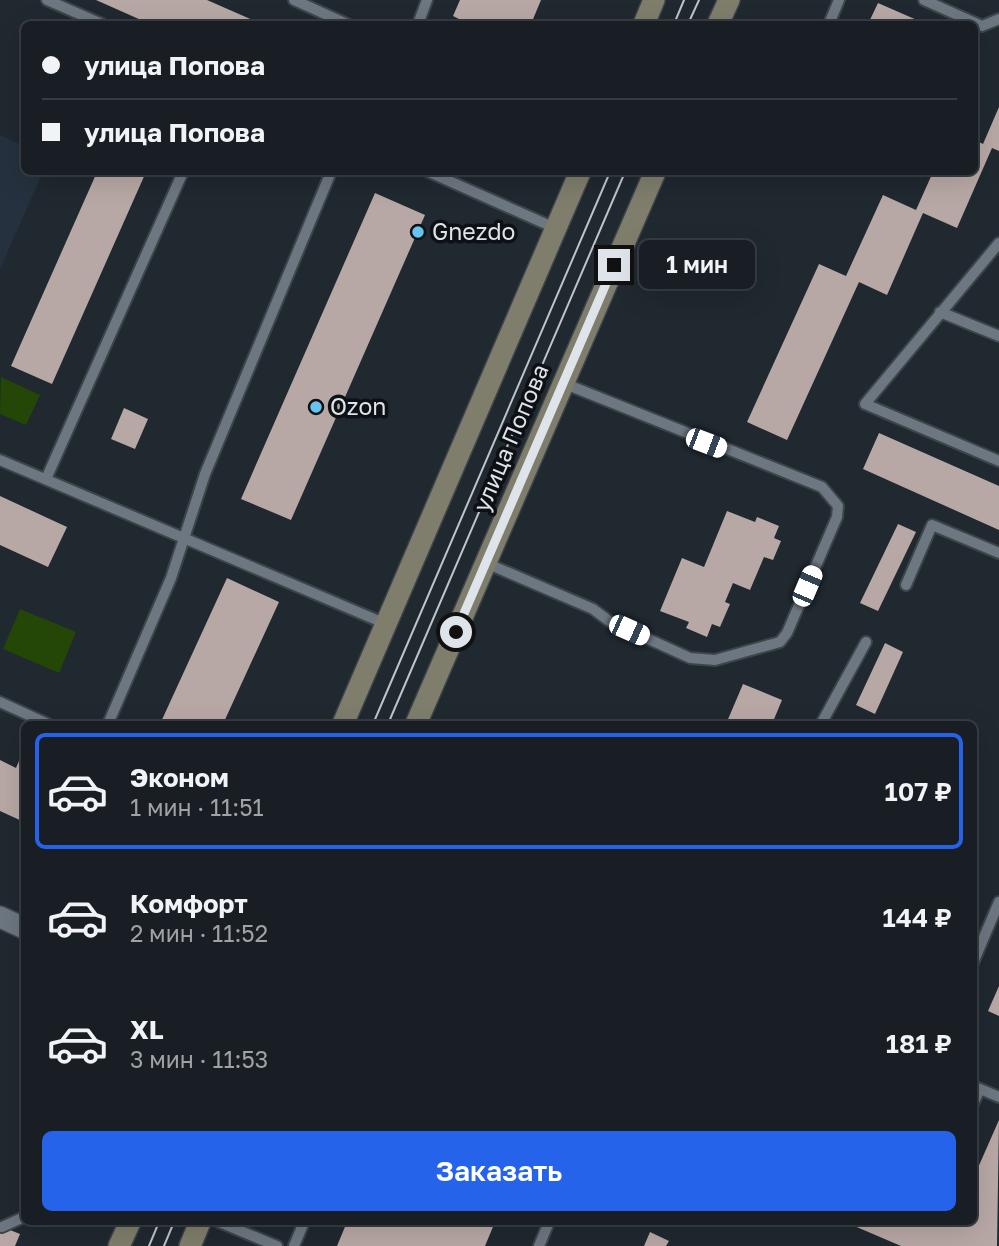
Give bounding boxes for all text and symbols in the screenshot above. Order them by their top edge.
text: улица Попова [84,50,265,81]
text: улица Попова [84,117,265,148]
place label: Gnezdo [432,217,515,245]
marker: Gnezdo [410,224,426,240]
callout: 1 мин [638,240,754,290]
route end [598,249,630,281]
text: 1 мин [666,250,728,278]
street label: улица Попова [466,360,554,516]
place label: Ozon [330,392,386,420]
marker: Ozon [308,399,324,415]
car [683,426,730,460]
car [790,563,825,609]
car [606,612,653,648]
route start [440,616,472,648]
icon: car [46,760,109,823]
text: Эконом [130,762,229,793]
text: 107 ₽ [885,776,952,807]
text: 1 мин · 11:51 [130,793,264,821]
icon: car [46,886,109,949]
text: Комфорт [130,888,248,919]
text: 144 ₽ [883,902,952,933]
text: 2 мин · 11:52 [130,919,268,947]
icon: car [46,1012,109,1075]
text: XL [130,1014,164,1045]
text: 181 ₽ [886,1028,952,1059]
text: 3 мин · 11:53 [130,1045,268,1073]
button: Заказать [42,1131,956,1211]

